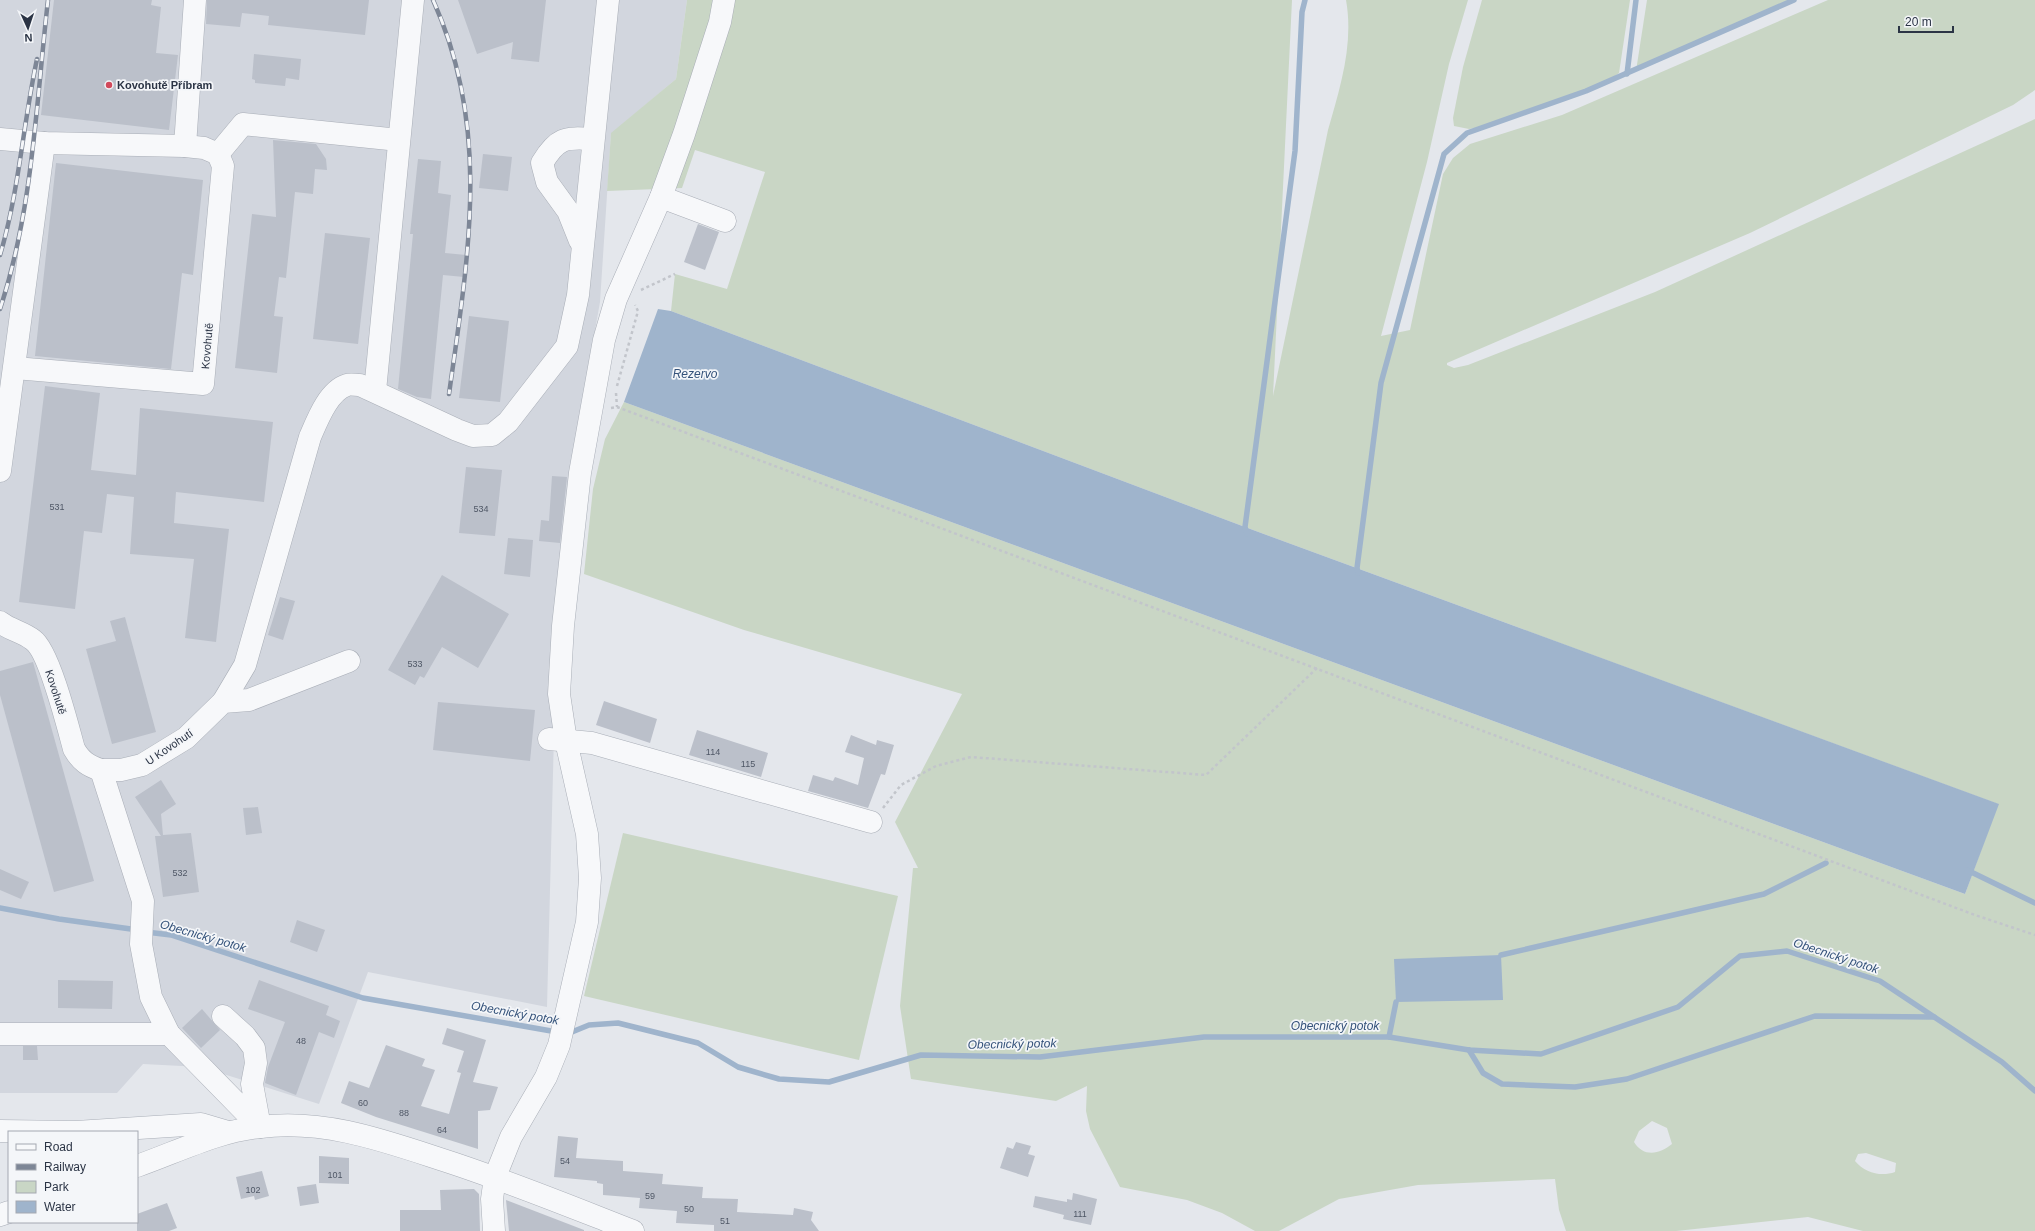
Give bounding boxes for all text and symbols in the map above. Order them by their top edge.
north arrow [8,8,48,48]
scale bar [1899,8,1953,34]
text: 20 m [1905,15,1932,29]
text: N [24,32,33,44]
place label: Kovohutě Příbram [117,79,213,91]
marker: Kovohutě Příbram [104,80,114,90]
street label: Kovohutě [199,322,215,370]
water label: Rezervo [673,367,718,381]
house number: 531 [49,502,65,512]
house number: 534 [473,504,489,514]
house number: 533 [407,659,423,669]
street label: Kovohutě [43,668,69,716]
street label: U Kovohutí [143,727,195,767]
house number: 114 [706,747,720,757]
house number: 115 [741,759,755,769]
house number: 532 [172,868,188,878]
water label: Obecnický potok [158,917,249,955]
water label: Obecnický potok [1792,936,1881,977]
water label: Obecnický potok [470,998,561,1028]
water label: Obecnický potok [1291,1019,1380,1033]
house number: 48 [296,1036,306,1046]
water label: Obecnický potok [968,1036,1057,1052]
house number: 60 [358,1098,368,1108]
house number: 88 [399,1108,409,1118]
house number: 64 [437,1125,447,1135]
legend [8,1131,138,1223]
text: Road [44,1140,73,1154]
house number: 54 [560,1156,570,1166]
text: Railway [44,1160,86,1174]
house number: 101 [327,1170,343,1180]
text: Park [44,1180,70,1194]
house number: 102 [245,1185,261,1195]
house number: 59 [645,1191,655,1201]
text: Water [44,1200,76,1214]
house number: 50 [684,1204,694,1214]
house number: 111 [1073,1209,1087,1219]
house number: 51 [720,1216,730,1226]

